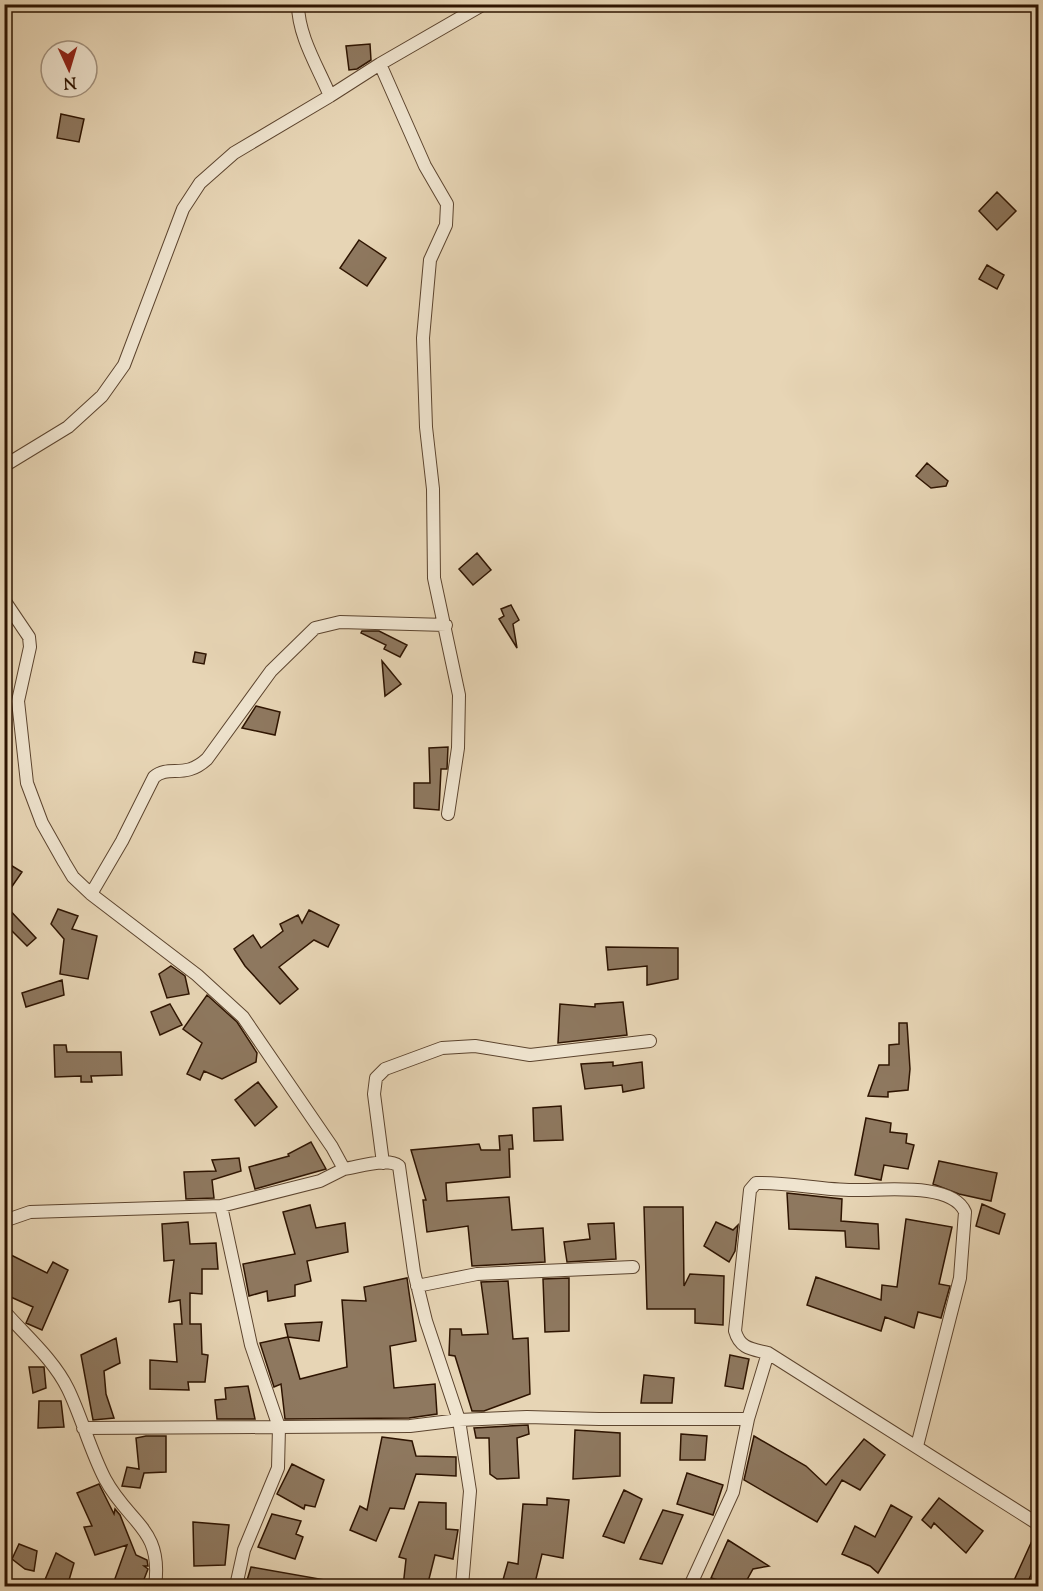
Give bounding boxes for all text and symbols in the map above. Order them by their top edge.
north arrow [39,39,99,99]
text: N [62,70,77,93]

